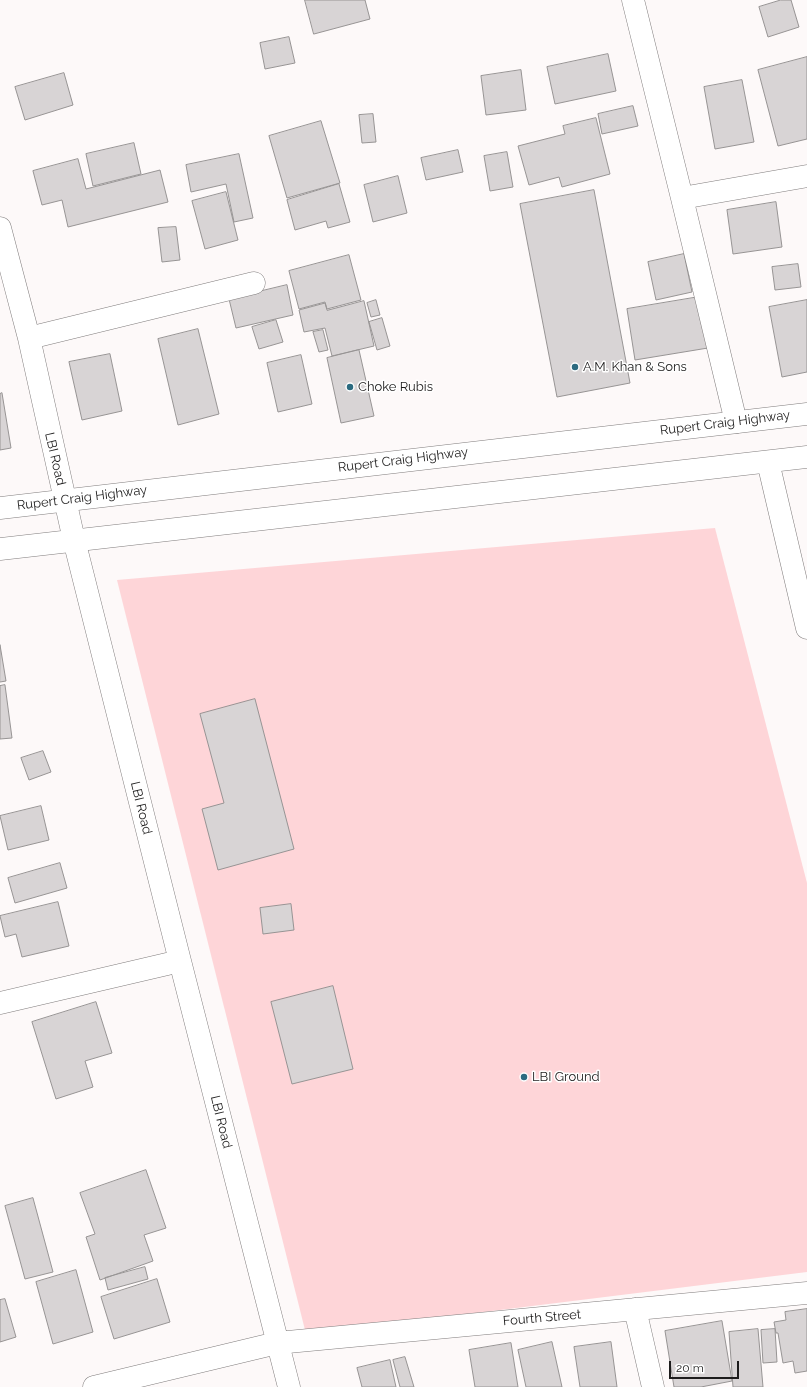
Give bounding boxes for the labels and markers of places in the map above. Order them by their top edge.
place label: A.M. Khan & Sons [583,359,687,375]
marker: A.M. Khan & Sons [570,362,580,372]
place label: Choke Rubis [358,379,433,395]
marker: Choke Rubis [345,382,355,392]
place label: LBI Ground [532,1069,600,1085]
marker: LBI Ground [519,1072,529,1082]

